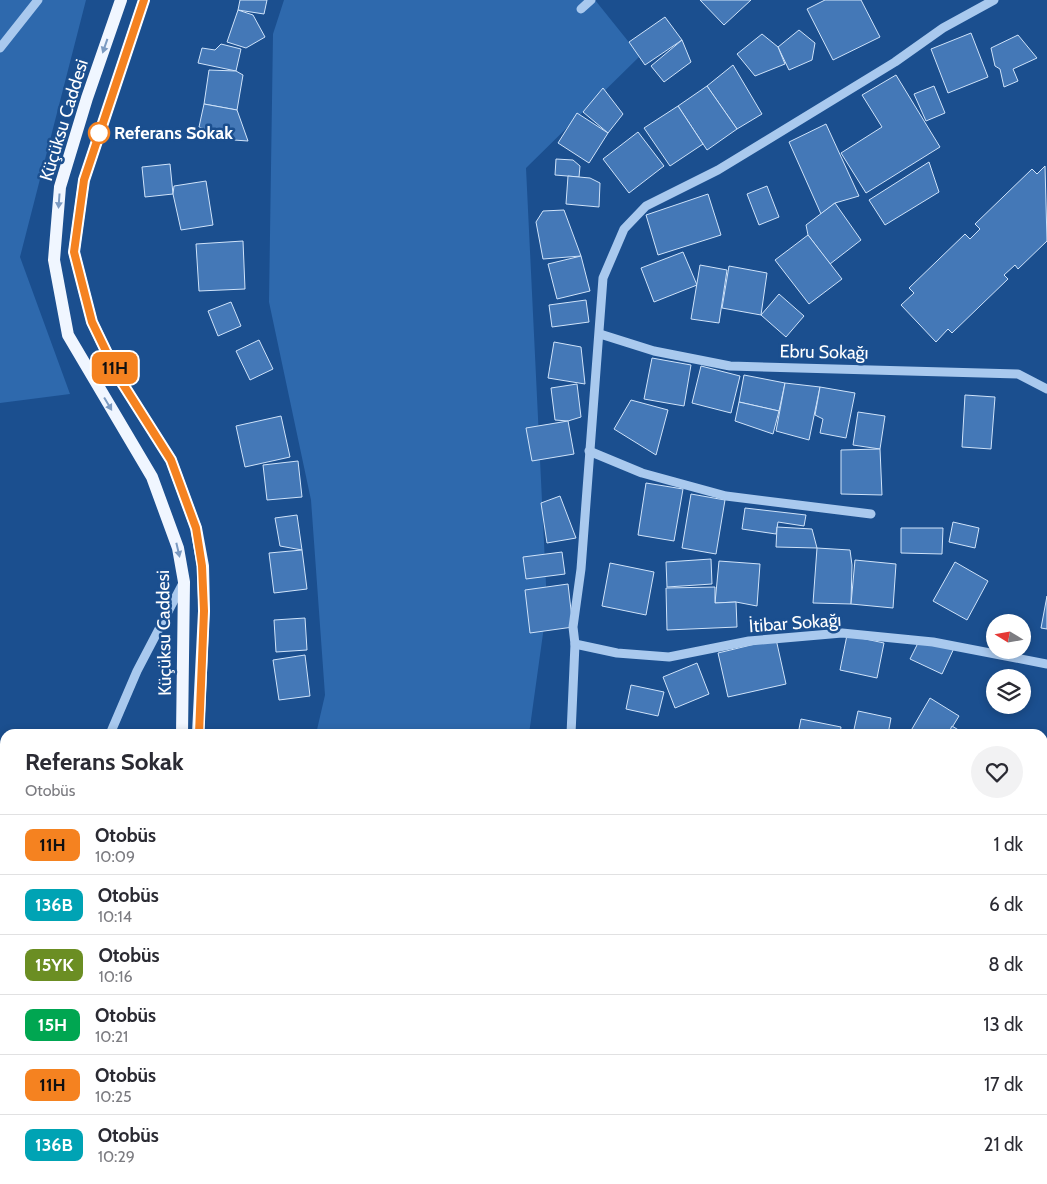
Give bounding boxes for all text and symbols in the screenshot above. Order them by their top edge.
one-way arrow [101,39,109,54]
street label: Küçüksu Caddesi [35,57,93,183]
marker: Referans Sokak [88,122,110,144]
place label: Referans Sokak [114,122,233,144]
one-way arrow [54,194,62,210]
street label: Ebru Sokağı [779,340,869,364]
line badge: 11H [86,352,144,384]
text: 11H [102,357,128,379]
one-way arrow [104,397,113,410]
one-way arrow [174,542,182,557]
street label: Küçüksu Caddesi [152,570,176,696]
street label: İtibar Sokağı [748,609,842,637]
north arrow [986,614,1031,659]
map controls [986,614,1031,714]
button: layers [986,669,1031,714]
button: heart [971,746,1023,798]
text: Referans Sokak [25,747,184,776]
text: Otobüs [25,781,75,800]
text: Otobüs [95,824,156,847]
text: 1 dk [993,833,1023,856]
text: 11H [39,834,66,856]
text: 10:09 [95,847,135,866]
text: Otobüs [98,884,159,907]
text: 6 dk [989,893,1023,916]
text: 136B [35,894,73,916]
text: 10:14 [98,907,132,926]
text: Otobüs [98,944,160,967]
text: 8 dk [988,953,1023,976]
text: 15YK [35,954,73,976]
text: 10:16 [98,967,132,986]
text: Otobüs [95,1004,156,1027]
text: 13 dk [983,1013,1023,1036]
text: 15H [38,1014,67,1036]
text: 10:21 [95,1027,128,1046]
text: Otobüs [95,1064,156,1087]
text: 17 dk [984,1073,1023,1096]
text: 11H [39,1074,66,1096]
text: 10:25 [95,1087,132,1106]
text: Otobüs [98,1124,159,1147]
text: 21 dk [984,1133,1023,1156]
text: 136B [35,1134,73,1156]
text: 10:29 [98,1147,135,1166]

